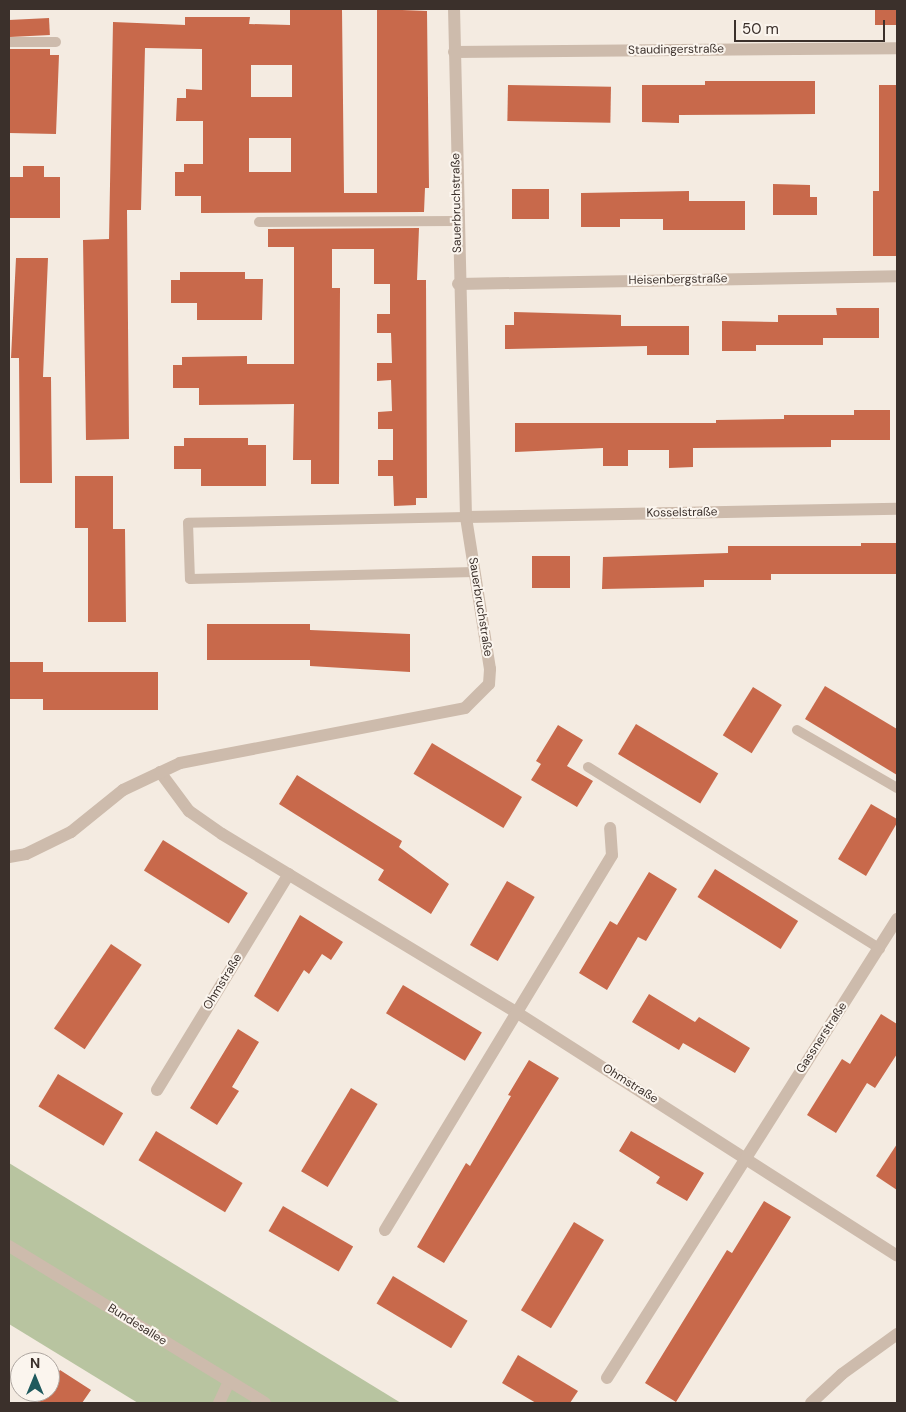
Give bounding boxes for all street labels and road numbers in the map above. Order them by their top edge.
street label: Staudingerstraße [628,42,724,58]
street label: Sauerbruchstraße [449,153,465,253]
street label: Heisenbergstraße [628,272,728,288]
street label: Kosselstraße [646,505,718,521]
street label: Sauerbruchstraße [465,556,495,658]
street label: Ohmstraße [201,951,245,1013]
street label: Gassnerstraße [794,1000,850,1076]
street label: Ohmstraße [600,1061,660,1107]
street label: Bundesallee [105,1301,169,1349]

